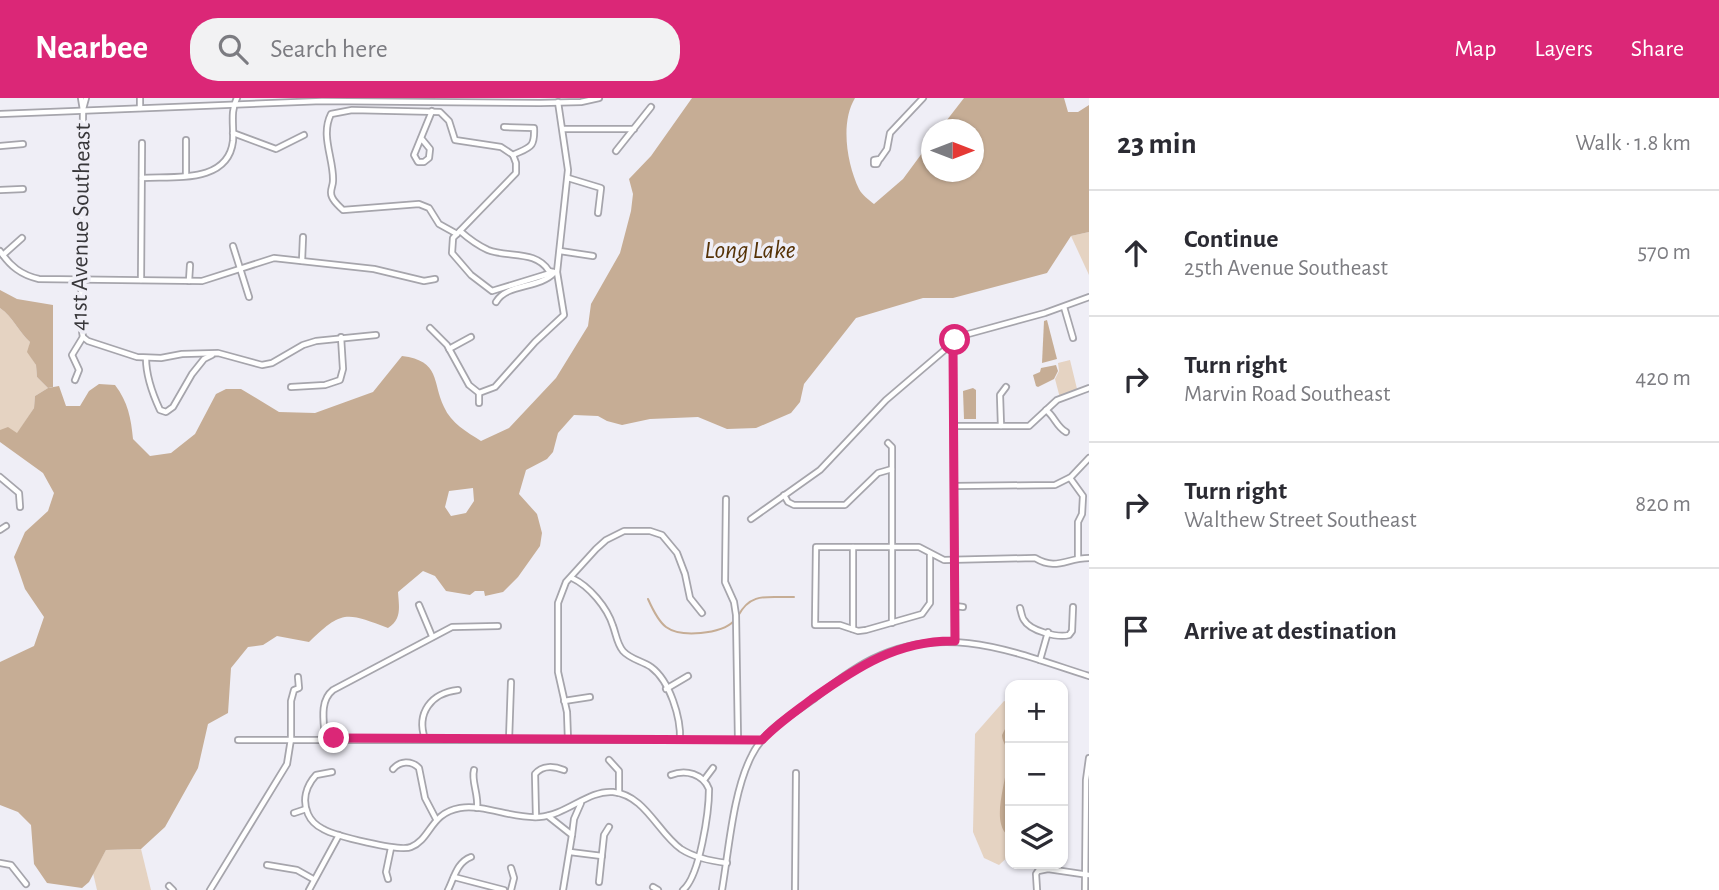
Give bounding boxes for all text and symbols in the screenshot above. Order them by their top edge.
search box [190,18,680,81]
icon: search [214,30,252,68]
text: Nearbee [35,32,148,65]
text: Search here [270,36,388,62]
text: Map [1454,37,1496,61]
text: Layers [1534,37,1593,61]
text: Share [1631,37,1684,61]
north arrow [921,119,984,182]
street label: 41st Avenue Southeast [67,123,95,331]
text: 23 min [1117,129,1197,159]
text: Walk · 1.8 km [1575,132,1691,155]
text: Continue [1184,226,1279,252]
icon: ahead [1117,234,1155,272]
water label: Long Lake [704,237,796,263]
text: 570 m [1637,241,1691,264]
text: 25th Avenue Southeast [1184,257,1388,280]
route start [939,324,970,355]
text: Turn right [1184,352,1287,378]
icon: right [1117,360,1155,398]
text: 420 m [1635,367,1691,390]
text: Marvin Road Southeast [1184,383,1390,406]
text: Turn right [1184,478,1287,504]
icon: right [1117,486,1155,524]
text: 820 m [1635,493,1691,516]
text: Walthew Street Southeast [1184,509,1417,532]
icon: arrive [1117,612,1155,650]
text: Arrive at destination [1184,618,1397,644]
map controls [1005,680,1068,869]
button: + [1005,680,1068,743]
route end [318,722,349,753]
button: − [1005,743,1068,806]
button: layers [1005,806,1068,869]

